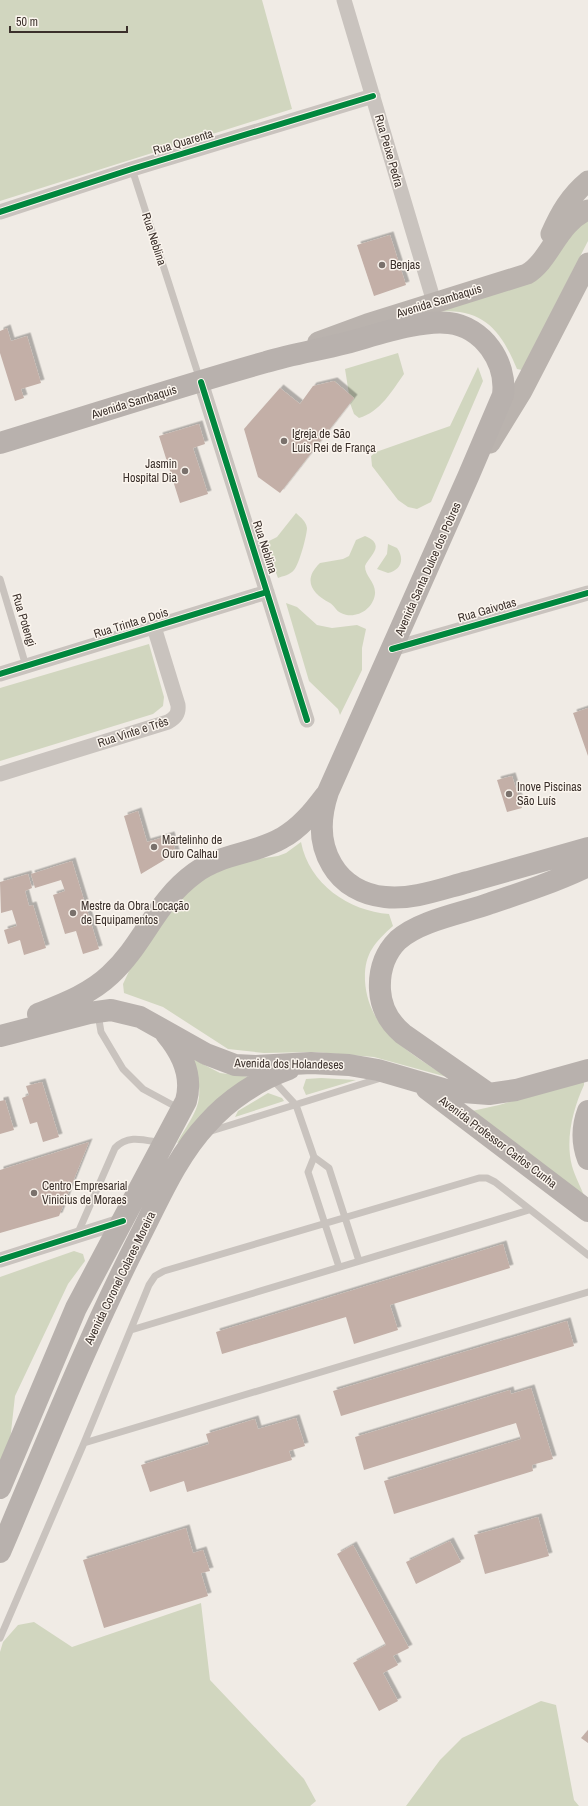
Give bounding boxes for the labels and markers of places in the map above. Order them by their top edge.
place label: Benjas [390,257,420,273]
marker: Benjas [377,260,387,270]
place label: Igreja de São Luís Rei de França [292,426,376,456]
marker: Igreja de São Luís Rei de França [279,436,289,446]
place label: Jasmin Hospital Dia [123,456,178,486]
marker: Jasmin Hospital Dia [180,466,190,476]
place label: Inove Piscinas São Luís [517,779,582,809]
marker: Inove Piscinas São Luís [504,789,514,799]
place label: Martelinho de Ouro Calhau [162,832,222,862]
marker: Martelinho de Ouro Calhau [149,842,159,852]
place label: Mestre da Obra Locação de Equipamentos [81,898,189,928]
marker: Mestre da Obra Locação de Equipamentos [68,908,78,918]
place label: Centro Empresarial Vinicius de Moraes [42,1178,127,1208]
marker: Centro Empresarial Vinicius de Moraes [29,1188,39,1198]

